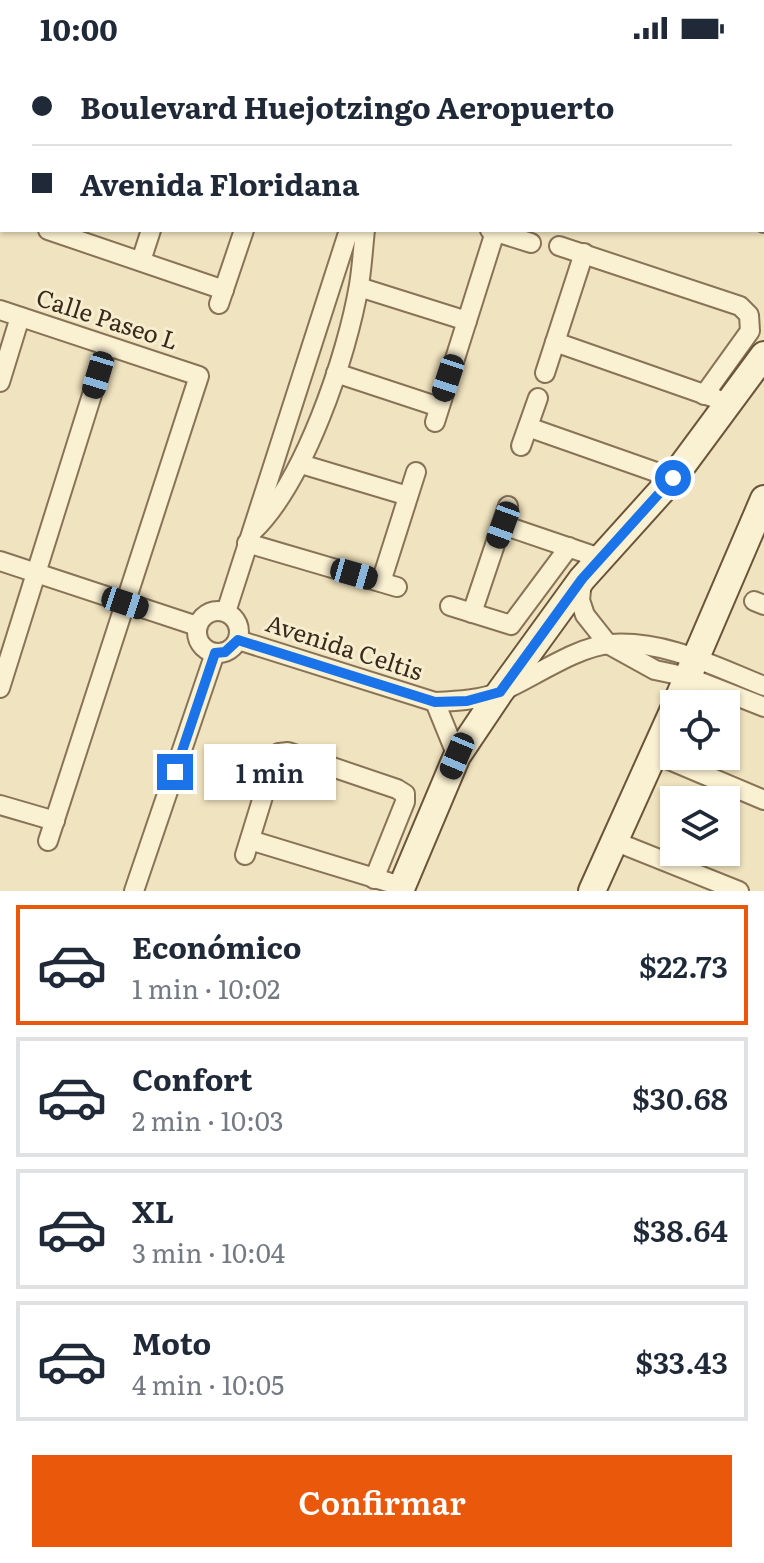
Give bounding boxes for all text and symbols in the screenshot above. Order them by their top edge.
text: 10:00 [40,6,118,50]
text: Boulevard Huejotzingo Aeropuerto [80,84,614,128]
text: Avenida Floridana [80,161,359,205]
street label: Calle Paseo L [32,278,183,357]
car [80,349,116,401]
car [429,351,467,405]
route start [655,460,691,496]
car [484,498,522,552]
car [328,556,380,592]
car [98,584,152,622]
street label: Avenida Celtis [262,604,428,687]
map controls [660,690,740,866]
button: locate [660,690,740,770]
car [437,729,477,783]
callout: 1 min [203,744,335,800]
text: 1 min [236,752,304,791]
route end [157,754,193,790]
button: layers [660,786,740,866]
text: Económico [132,924,301,968]
icon: car [36,929,108,1001]
text: $22.73 [639,943,728,987]
text: 1 min · 10:02 [132,968,280,1007]
text: Confort [132,1056,253,1100]
icon: car [36,1061,108,1133]
text: $30.68 [632,1075,728,1119]
text: 2 min · 10:03 [132,1100,284,1139]
text: XL [132,1188,174,1232]
icon: car [36,1193,108,1265]
text: $38.64 [633,1207,728,1251]
text: 3 min · 10:04 [132,1232,285,1271]
text: Moto [132,1320,211,1364]
icon: car [36,1325,108,1397]
text: $33.43 [635,1339,728,1383]
text: 4 min · 10:05 [132,1364,284,1403]
button: Confirmar [32,1455,732,1547]

